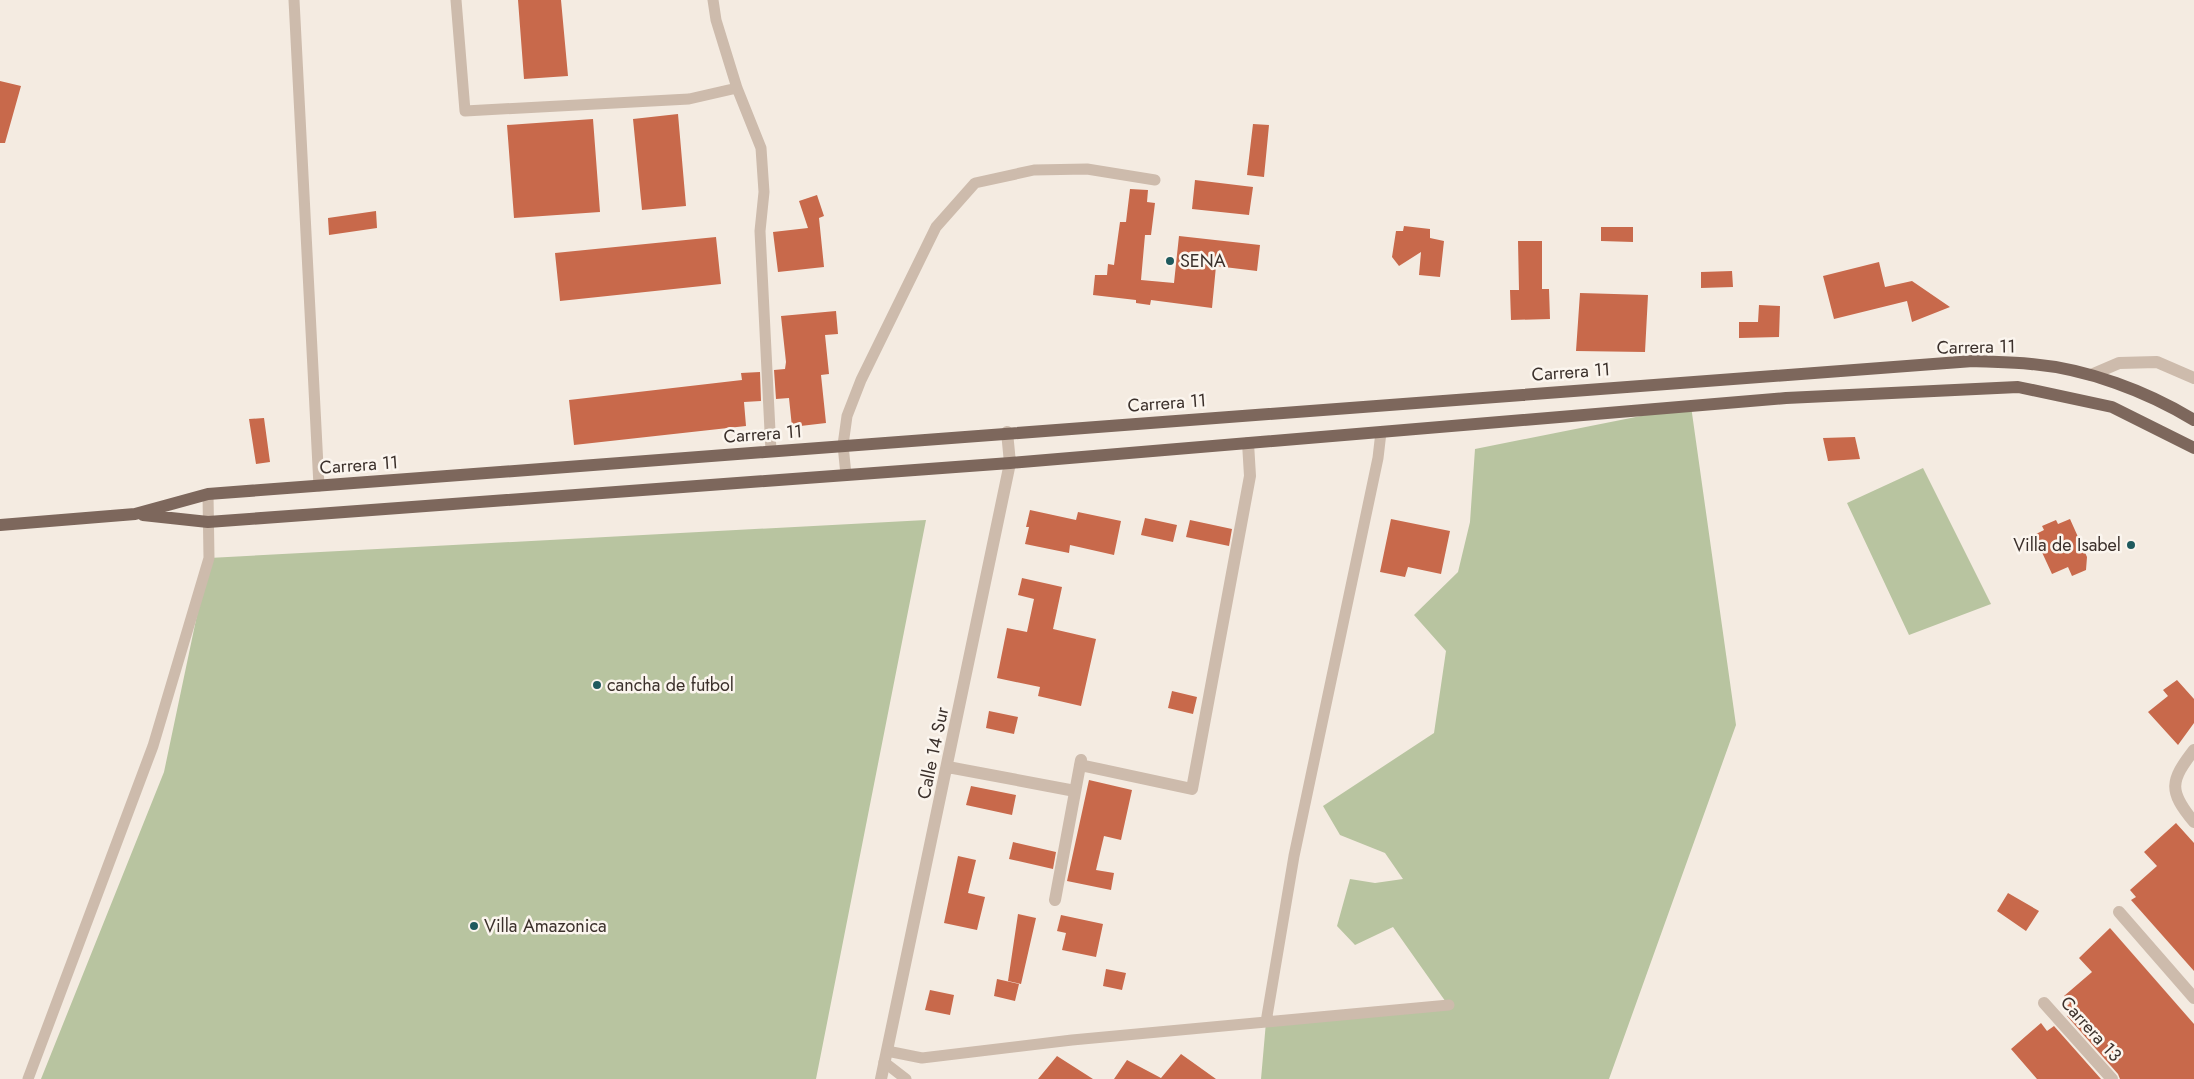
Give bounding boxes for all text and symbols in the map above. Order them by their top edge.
place label: SENA [1180,248,1226,274]
marker: SENA [1164,255,1176,267]
street label: Carrera 11 [1936,333,2016,361]
street label: Carrera 11 [1531,356,1611,388]
street label: Carrera 11 [1127,387,1207,419]
street label: Carrera 11 [723,418,803,450]
street label: Carrera 11 [319,449,399,481]
place label: Villa de Isabel [2013,532,2121,558]
marker: Villa de Isabel [2125,539,2137,551]
place label: cancha de futbol [607,672,734,698]
marker: cancha de futbol [591,679,603,691]
street label: Calle 14 Sur [911,704,956,801]
place label: Villa Amazonica [484,913,607,939]
marker: Villa Amazonica [468,920,480,932]
street label: Carrera 13 [2054,990,2128,1068]

